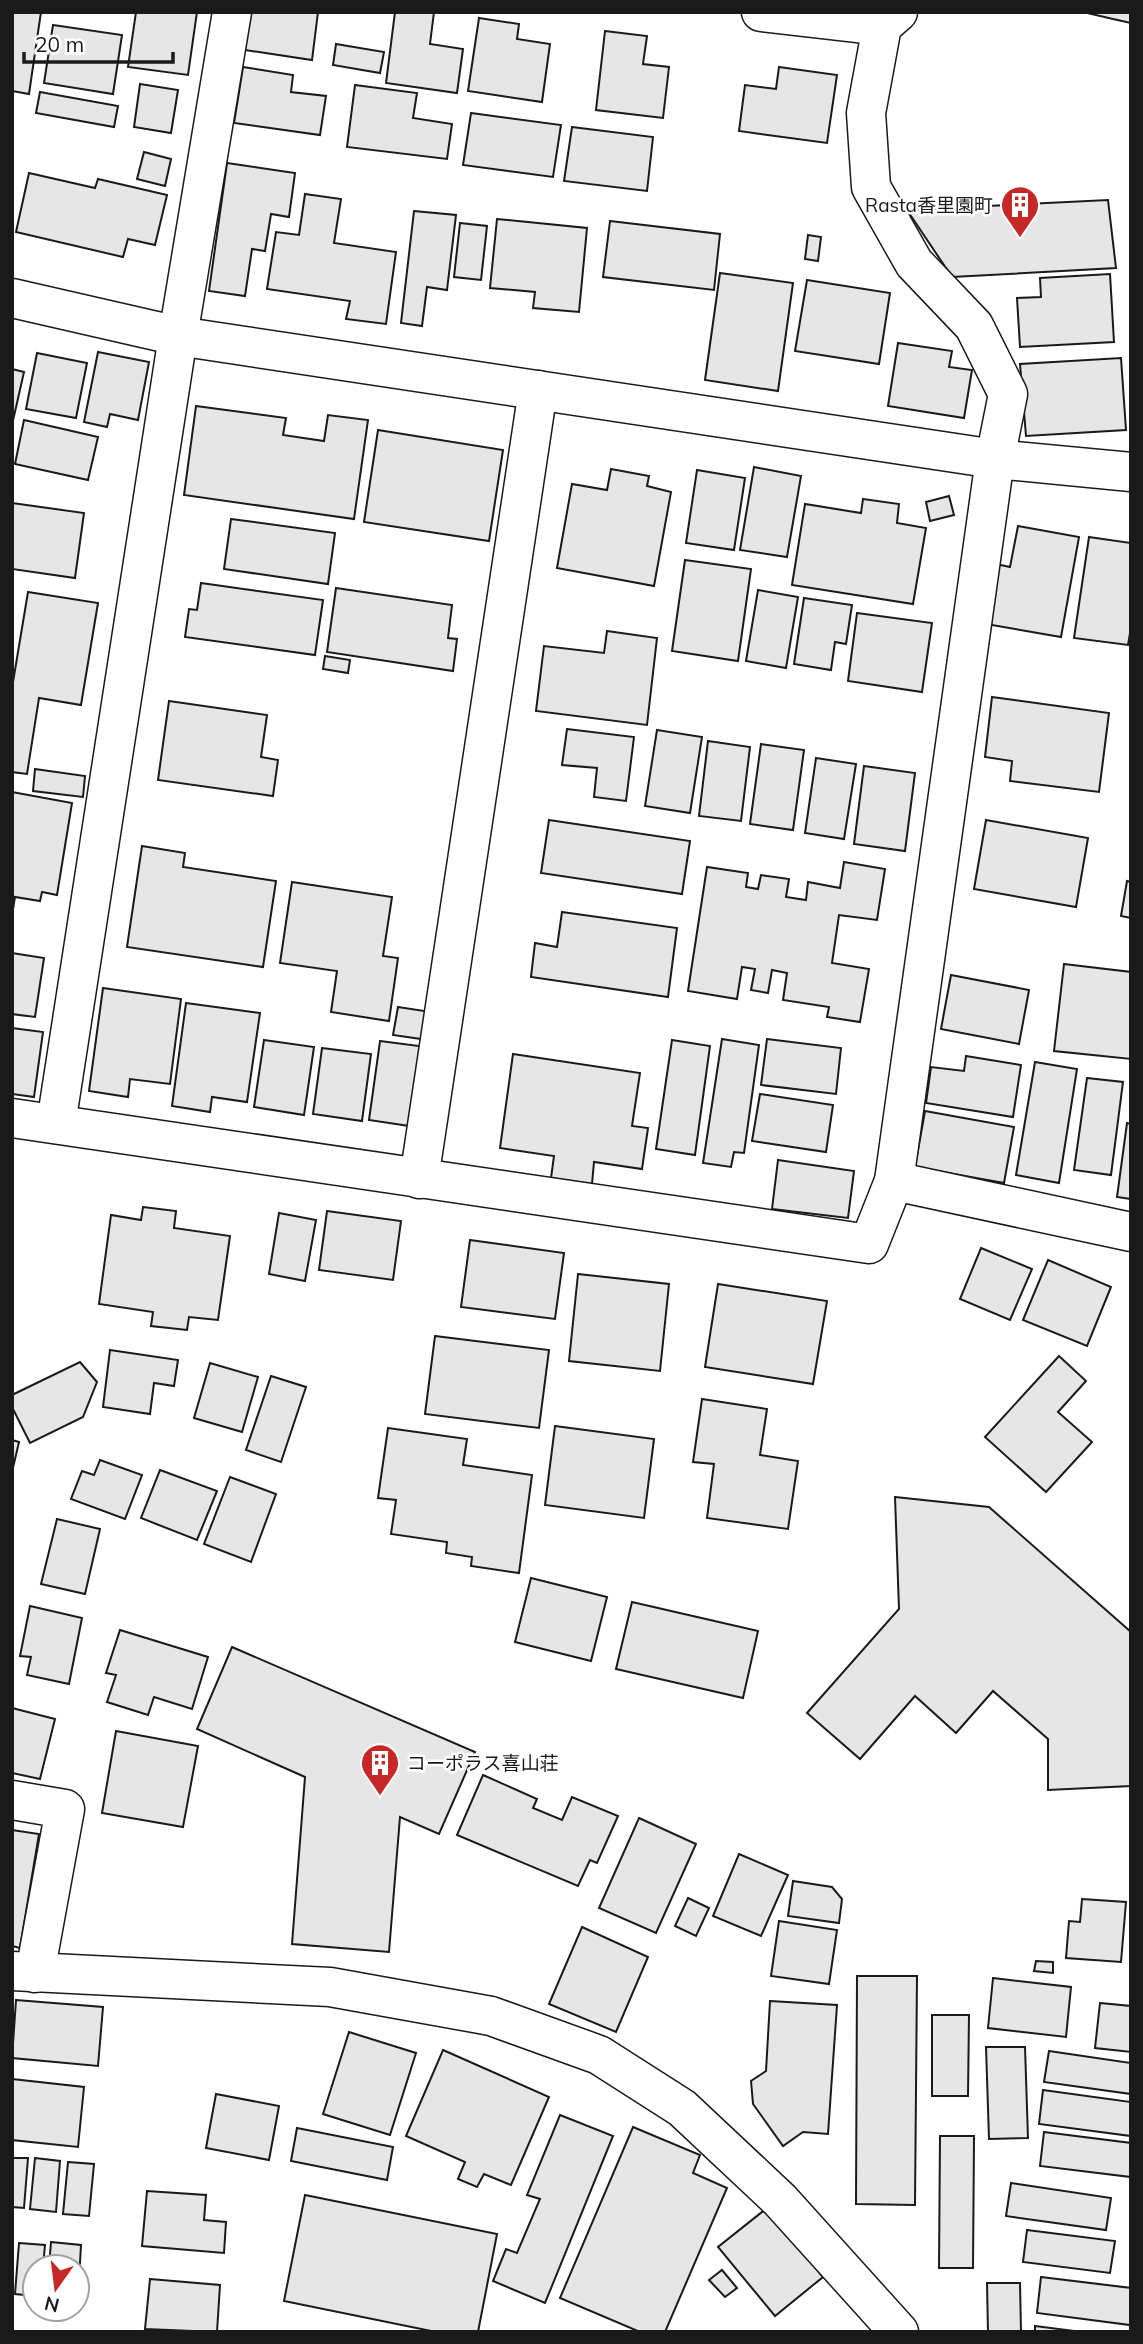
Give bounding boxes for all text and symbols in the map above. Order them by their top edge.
scale bar [24,21,173,65]
text: 20 m [35,31,84,57]
building icon: Rasta香里園町 [999,184,1041,239]
place label: Rasta香里園町 [865,193,993,217]
building icon: コーポラス喜山荘 [359,1742,401,1797]
place label: コーポラス喜山荘 [407,1751,559,1775]
north arrow [21,2253,91,2323]
text: N [42,2291,62,2318]

